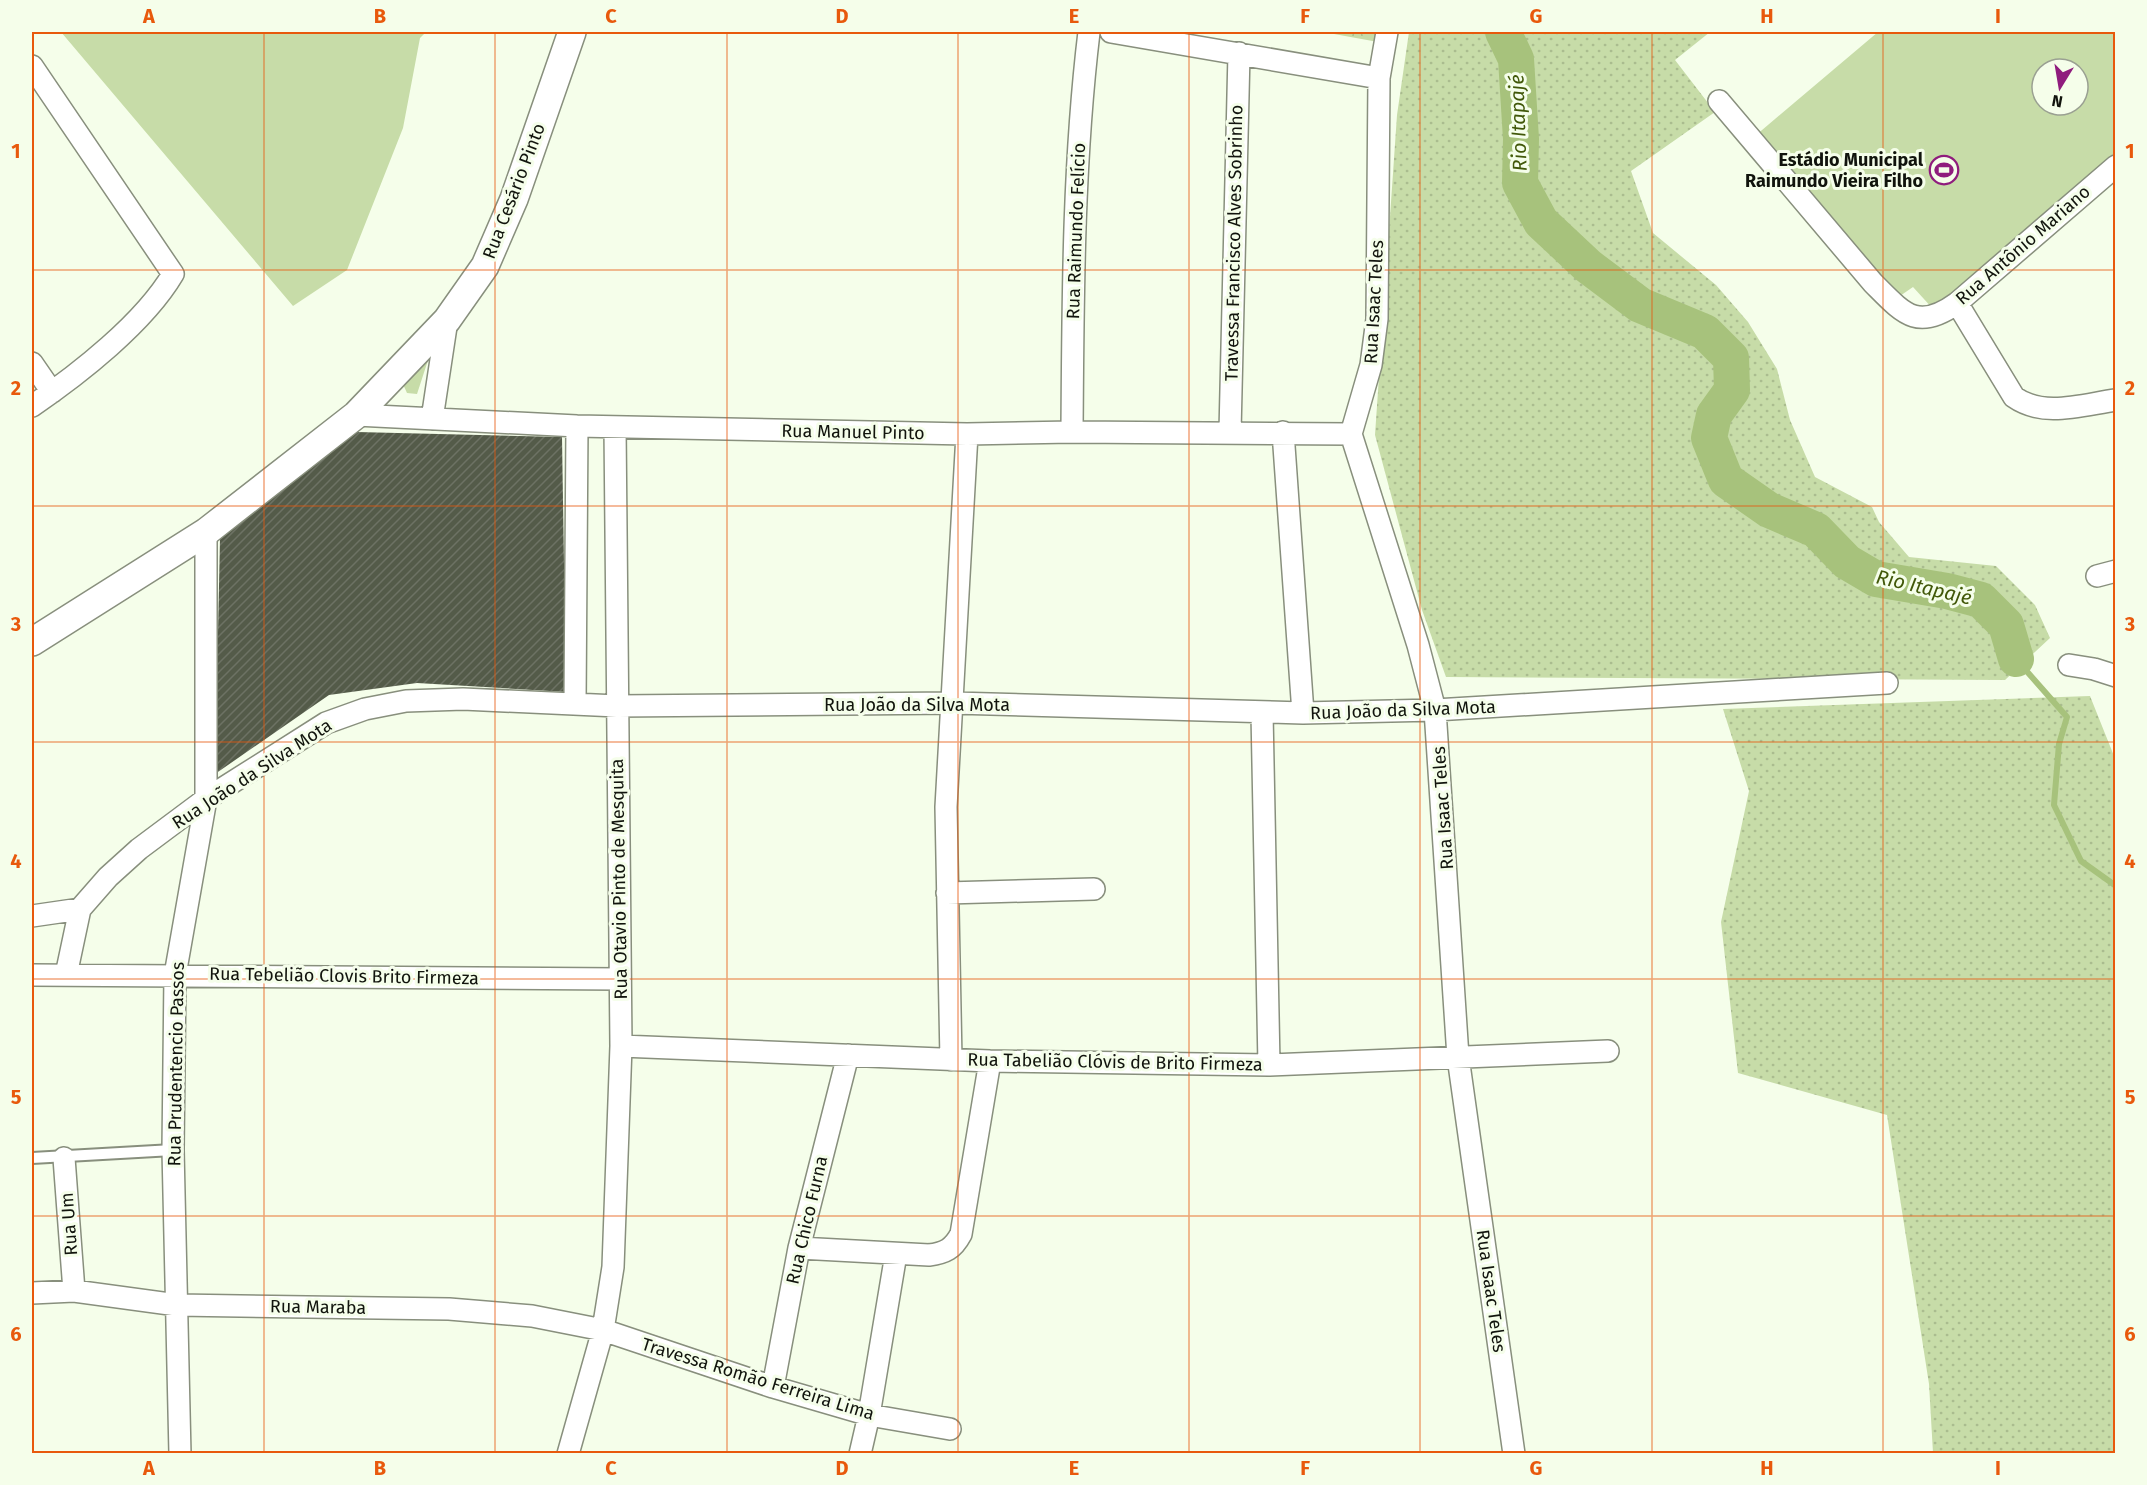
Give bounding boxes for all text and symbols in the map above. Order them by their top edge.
text: A [142,4,156,28]
text: B [374,4,386,28]
text: C [605,4,617,28]
text: D [835,4,849,28]
text: E [1069,4,1079,28]
text: F [1300,4,1310,28]
text: G [1530,4,1542,28]
text: H [1760,4,1774,28]
text: I [1995,4,2001,28]
north arrow [2030,57,2090,117]
water label: Rio Itapajé [1504,74,1532,172]
text: N [2050,91,2064,112]
street label: Travessa Francisco Alves Sobrinho [1221,105,1247,381]
street label: Rua Cesário Pinto [478,120,550,262]
text: 1 [11,139,21,163]
text: 1 [2125,139,2135,163]
street label: Rua Raimundo Felício [1062,142,1090,320]
place label: Estádio Municipal Raimundo Vieira Filho [1745,149,1924,192]
sports icon: Estádio Municipal Raimundo Vieira Filho [1928,154,1960,186]
street label: Rua Antônio Mariano [1951,181,2095,309]
street label: Rua Isaac Teles [1360,240,1388,364]
text: 2 [11,376,21,400]
text: 2 [2125,376,2135,400]
street label: Rua Manuel Pinto [781,420,925,444]
water label: Rio Itapajé [1874,564,1974,610]
text: 3 [10,612,21,636]
text: 3 [2124,612,2135,636]
street label: Rua João da Silva Mota [824,694,1010,716]
street label: Rua João da Silva Mota [1310,696,1496,724]
street label: Rua João da Silva Mota [168,714,336,834]
street label: Rua Isaac Teles [1428,745,1458,871]
street label: Rua Otavio Pinto de Mesquita [606,758,632,1000]
text: 4 [10,849,22,873]
text: 4 [2124,849,2136,873]
street label: Rua Prudentencio Passos [163,961,189,1167]
street label: Rua Tebelião Clovis Brito Firmeza [209,963,479,989]
street label: Rua Tabelião Clóvis de Brito Firmeza [967,1048,1263,1076]
text: 5 [11,1085,22,1109]
text: 5 [2125,1085,2136,1109]
street label: Rua Chico Furna [782,1154,832,1286]
street label: Rua Um [56,1192,82,1256]
street label: Rua Isaac Teles [1471,1228,1511,1354]
street label: Rua Maraba [270,1295,366,1319]
text: 6 [10,1322,22,1346]
text: 6 [2124,1322,2136,1346]
street label: Travessa Romão Ferreira Lima [639,1333,877,1425]
text: A [142,1456,156,1480]
text: B [374,1456,386,1480]
text: C [605,1456,617,1480]
text: D [835,1456,849,1480]
text: E [1069,1456,1079,1480]
text: F [1300,1456,1310,1480]
text: G [1530,1456,1542,1480]
text: H [1760,1456,1774,1480]
text: I [1995,1456,2001,1480]

